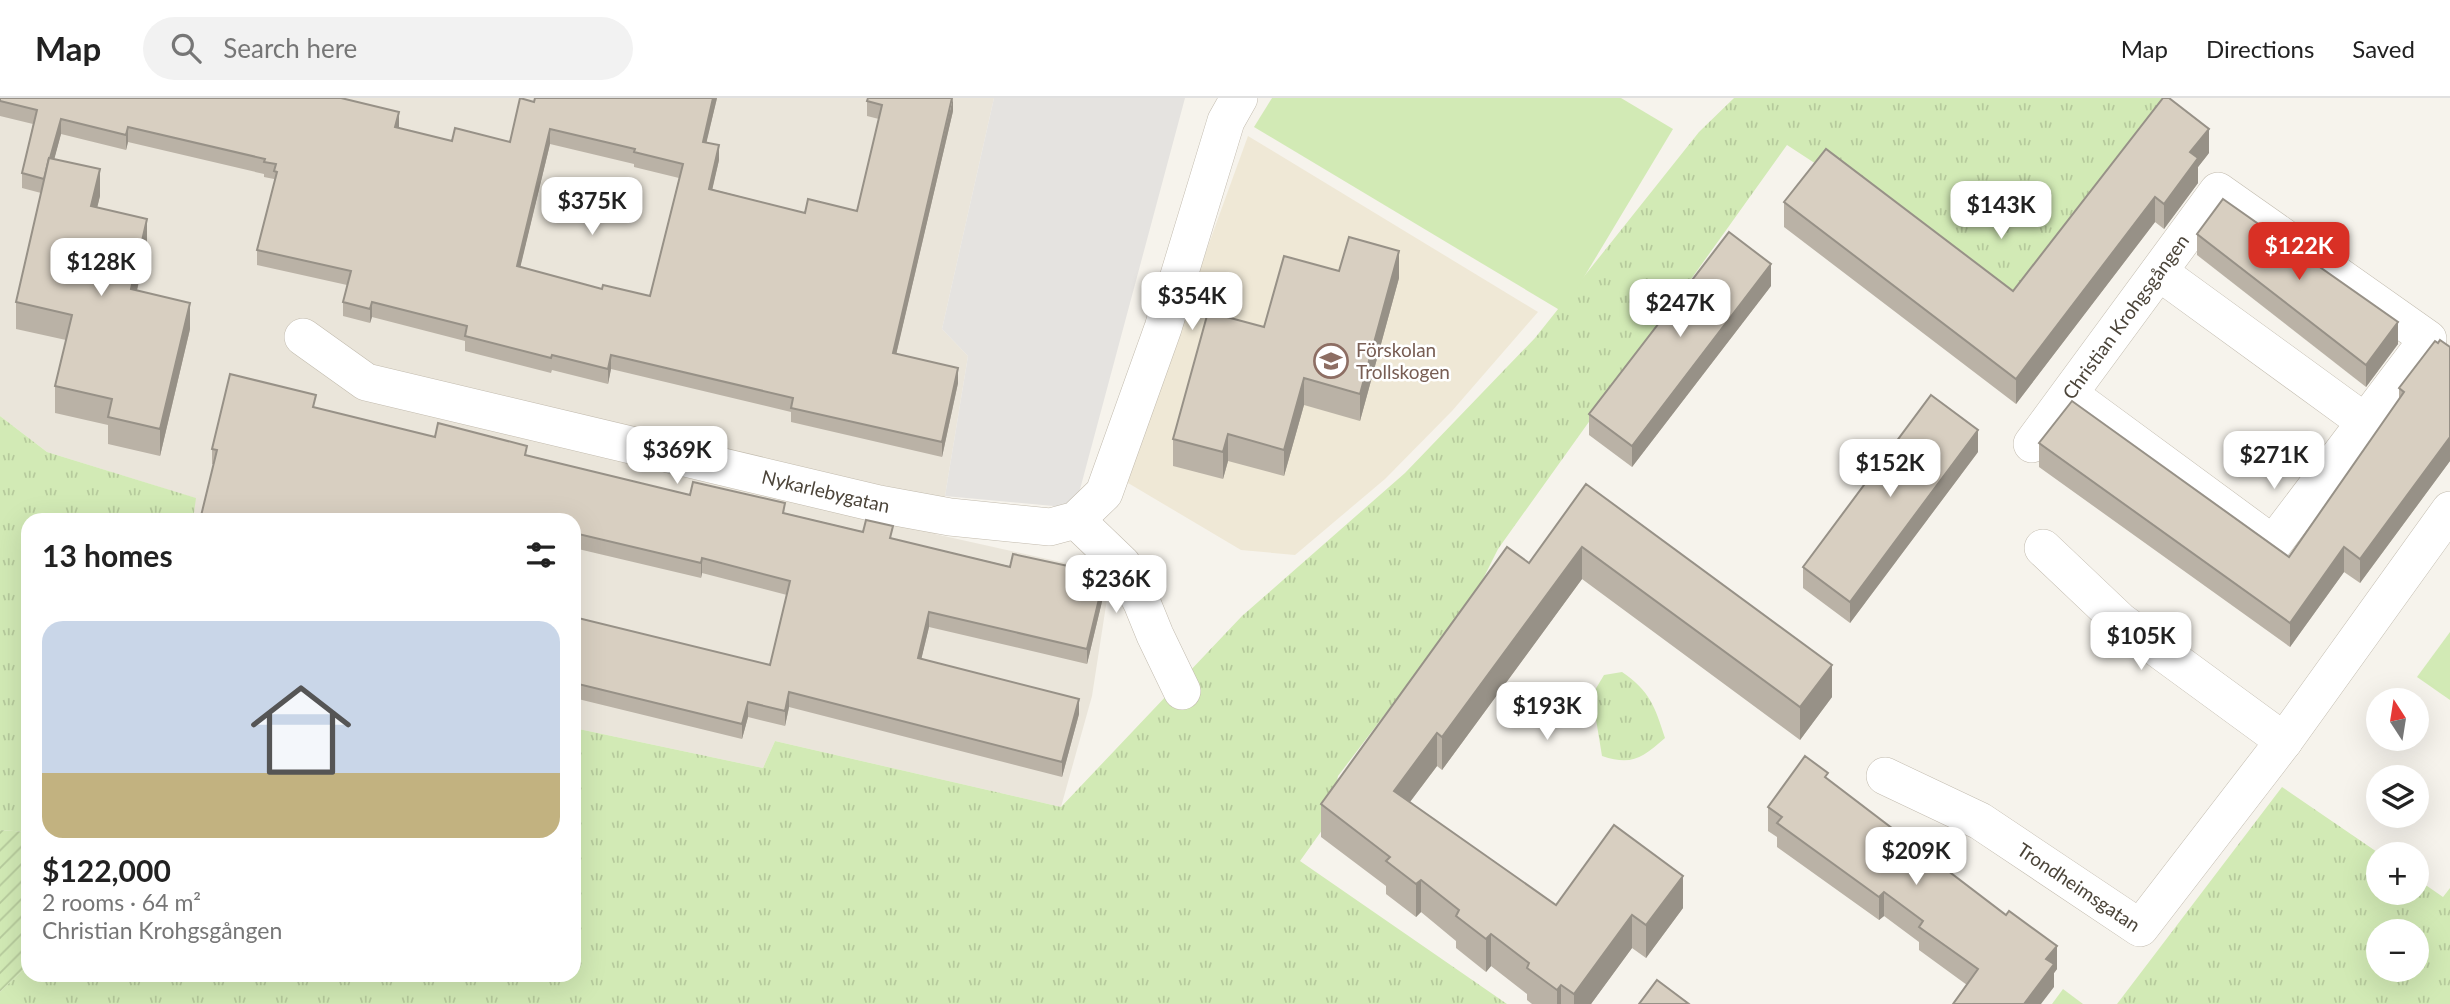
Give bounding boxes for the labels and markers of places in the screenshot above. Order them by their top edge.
pin: $375K [543,178,641,237]
pin: $143K [1952,181,2050,241]
pin: $122K [2250,222,2348,282]
pin: $128K [52,238,150,298]
pin: $354K [1143,272,1241,332]
pin: $247K [1631,280,1729,339]
place label: Förskolan Trollskogen [1356,338,1450,383]
school or university icon: Förskolan Trollskogen [1312,342,1350,380]
pin: $369K [628,426,726,486]
pin: $271K [2225,432,2323,491]
pin: $152K [1841,440,1939,499]
pin: $236K [1067,556,1165,615]
pin: $105K [2092,612,2190,672]
pin: $193K [1498,682,1596,742]
pin: $209K [1867,828,1965,887]

